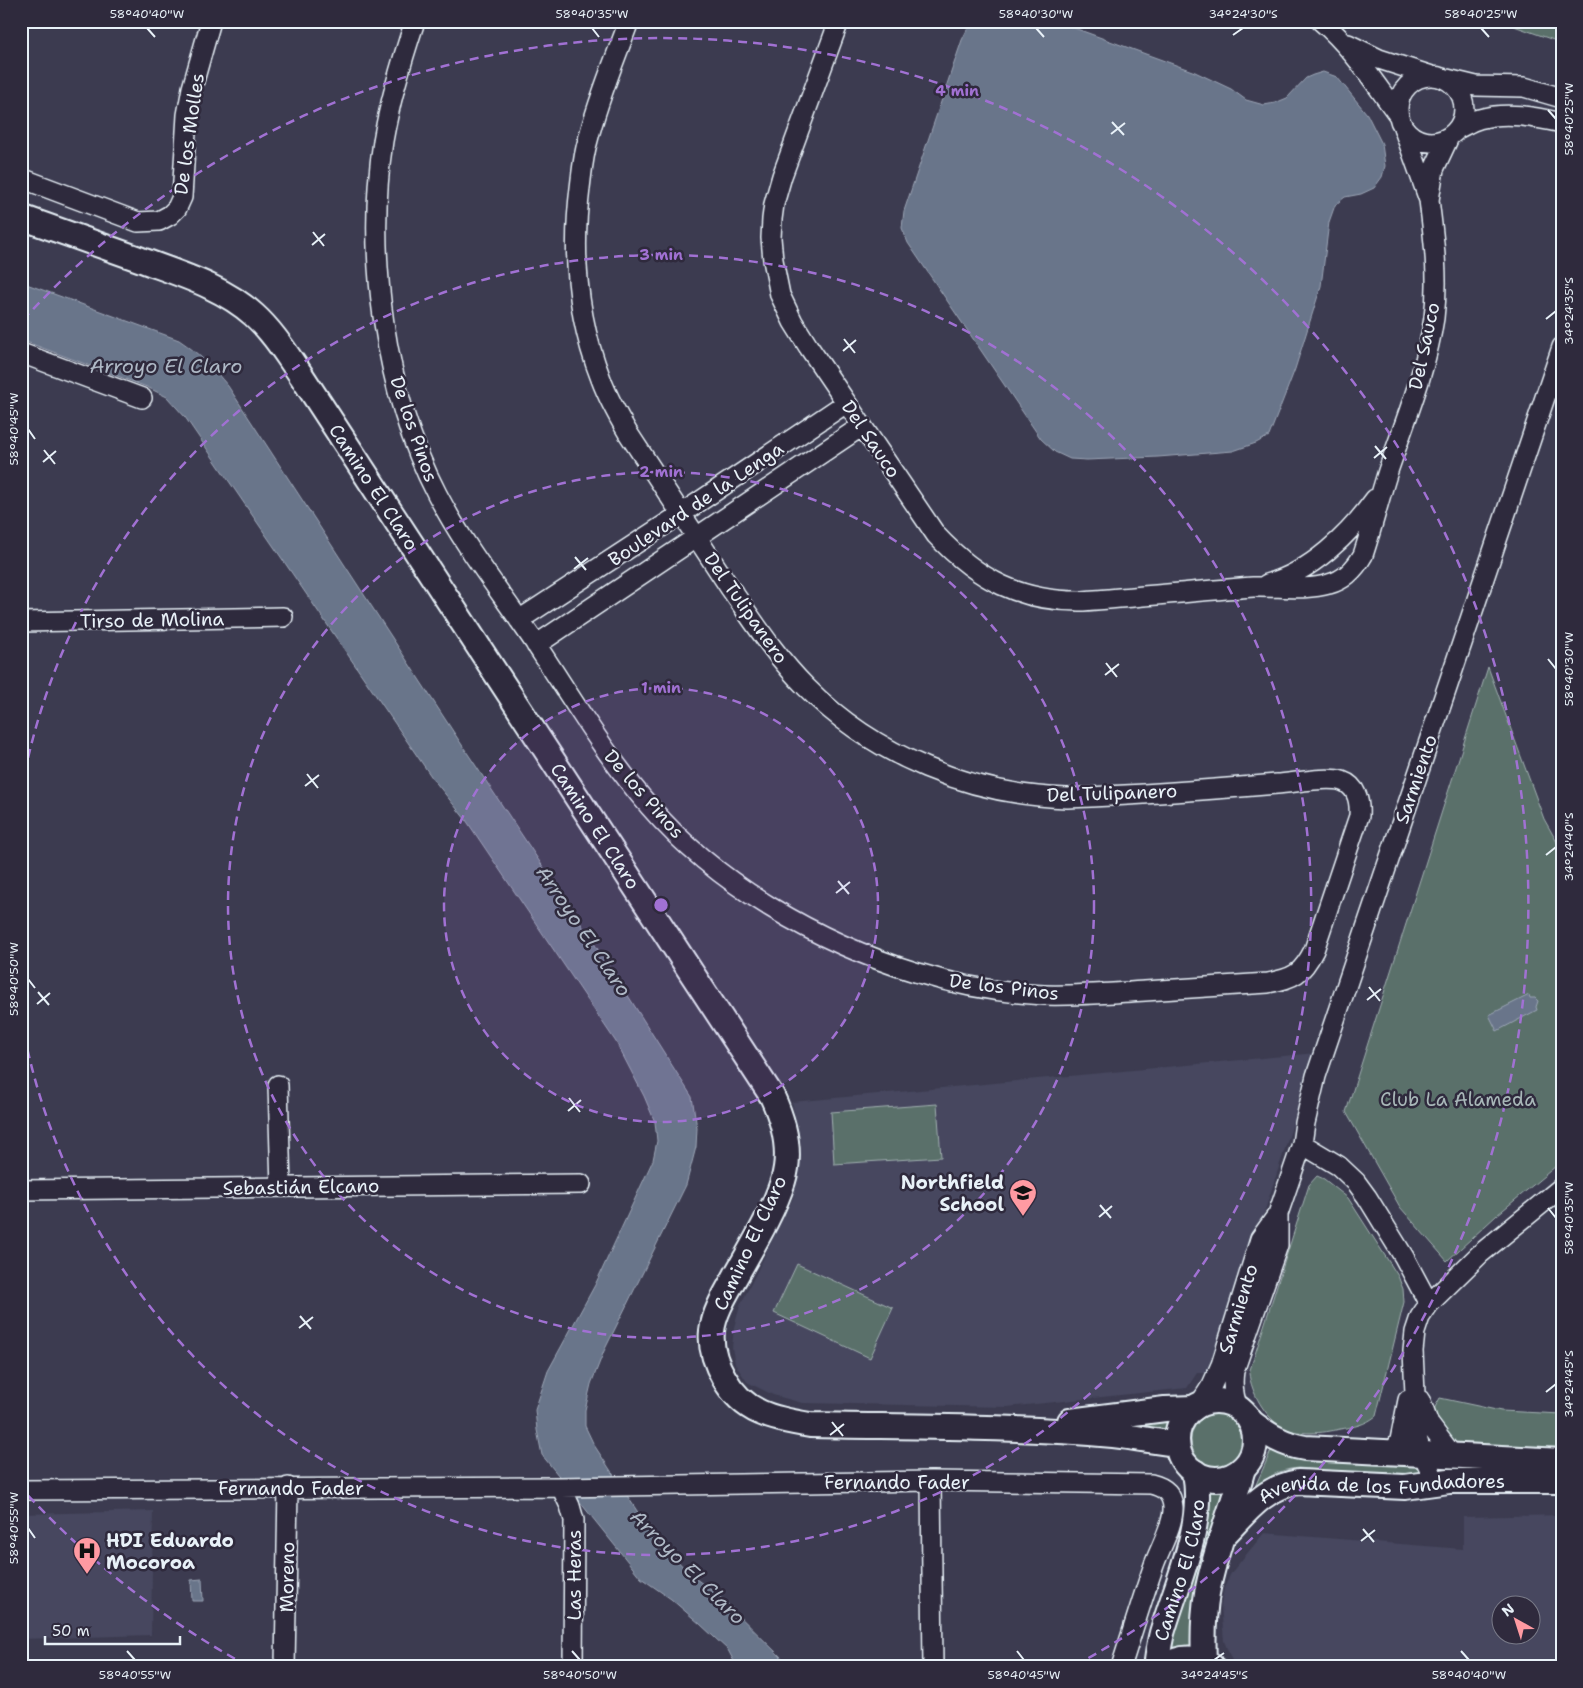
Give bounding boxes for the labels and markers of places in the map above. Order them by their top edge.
centre of rings [652,896,670,914]
place label: Northfield School [901,1170,1004,1217]
school or university icon: Northfield School [1008,1178,1038,1217]
place label: HDI Eduardo Mocoroa [106,1528,234,1575]
hospital icon: HDI Eduardo Mocoroa [72,1536,102,1575]

